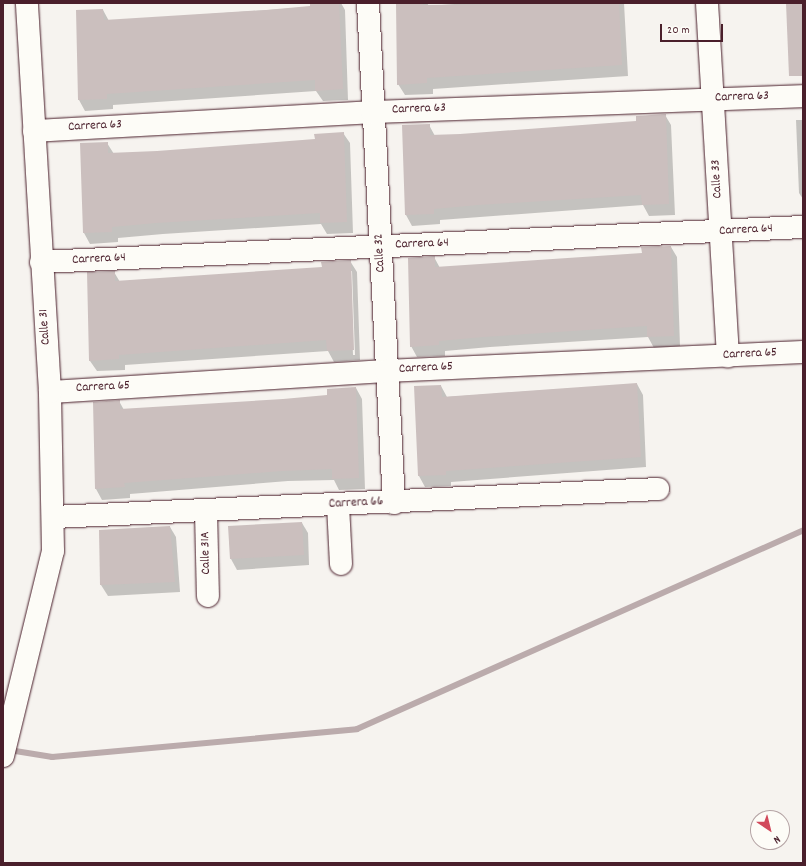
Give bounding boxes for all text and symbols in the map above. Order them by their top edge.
scale bar [662,16,725,42]
text: 20 m [667,22,690,39]
street label: Carrera 63 [715,89,769,107]
street label: Carrera 63 [392,101,446,119]
street label: Carrera 63 [68,118,122,136]
street label: Calle 33 [709,159,727,199]
street label: Carrera 64 [719,222,773,240]
street label: Calle 32 [372,233,390,273]
street label: Carrera 64 [395,236,449,254]
street label: Carrera 64 [72,251,126,269]
street label: Calle 31 [37,308,55,346]
street label: Carrera 65 [723,346,777,364]
street label: Carrera 65 [399,360,453,378]
street label: Carrera 65 [76,379,130,397]
street label: Carrera 66 [328,495,384,513]
street label: Calle 31A [199,531,215,575]
north arrow [750,810,790,850]
text: N [769,831,783,847]

